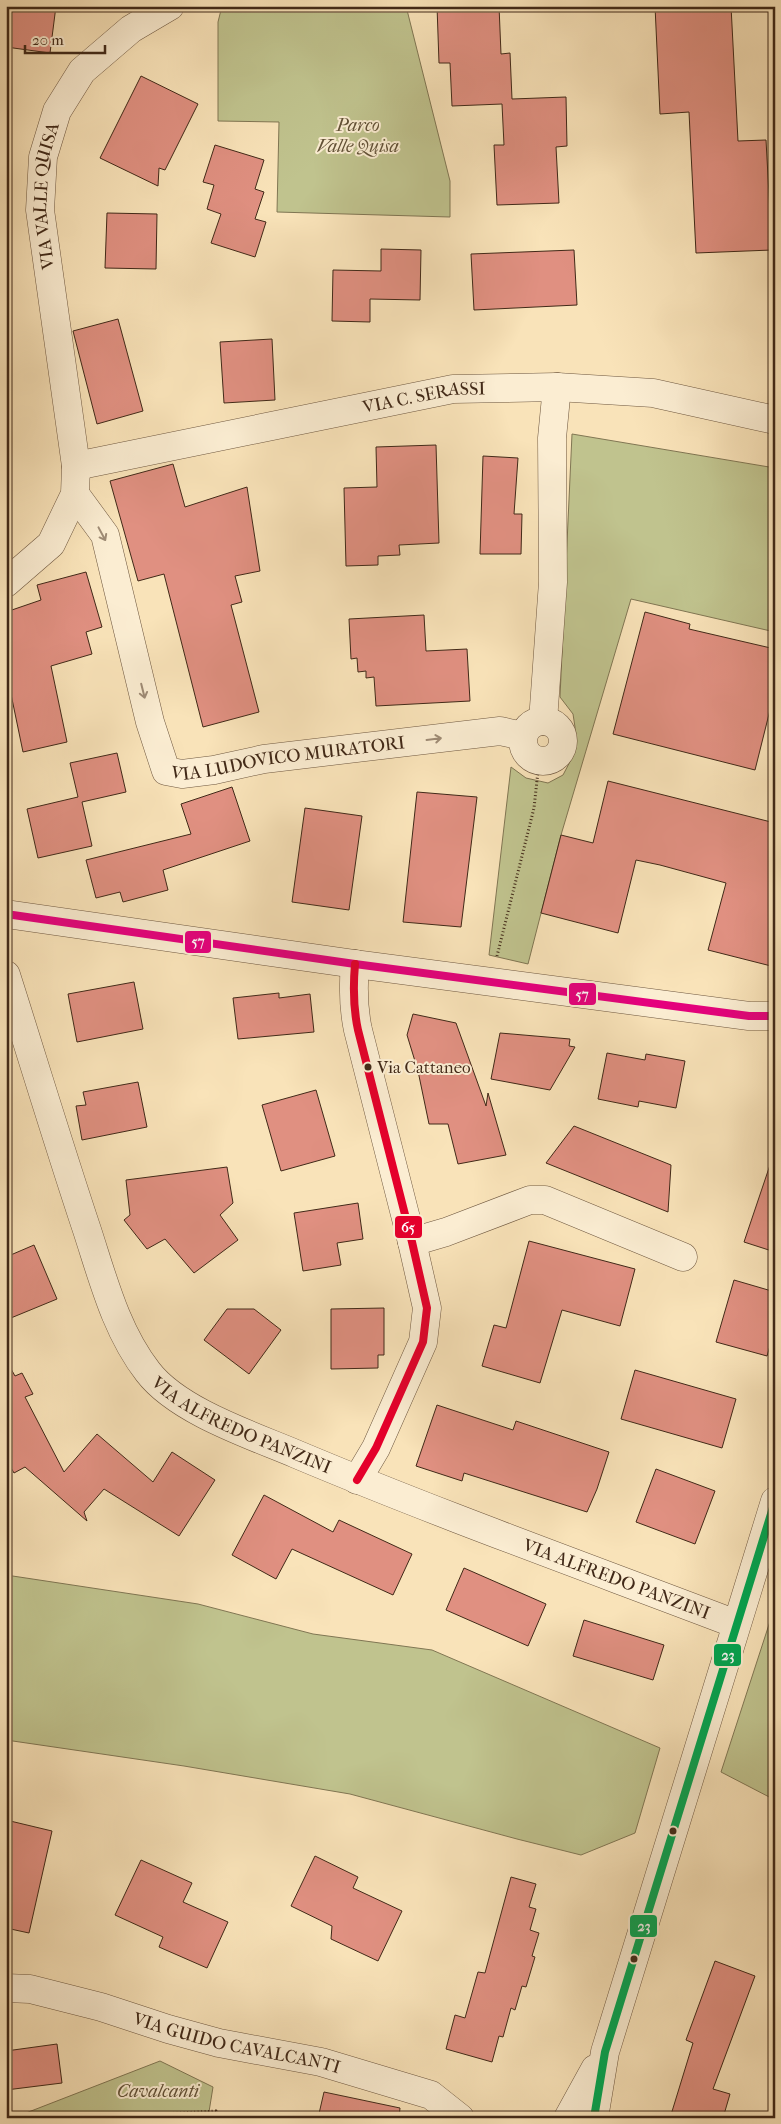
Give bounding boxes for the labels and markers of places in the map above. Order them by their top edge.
place label: Via Cattaneo [376,1057,471,1077]
marker: Via Cattaneo [363,1062,373,1072]
unlabelled marker [668,1826,678,1836]
unlabelled marker [629,1954,639,1964]

